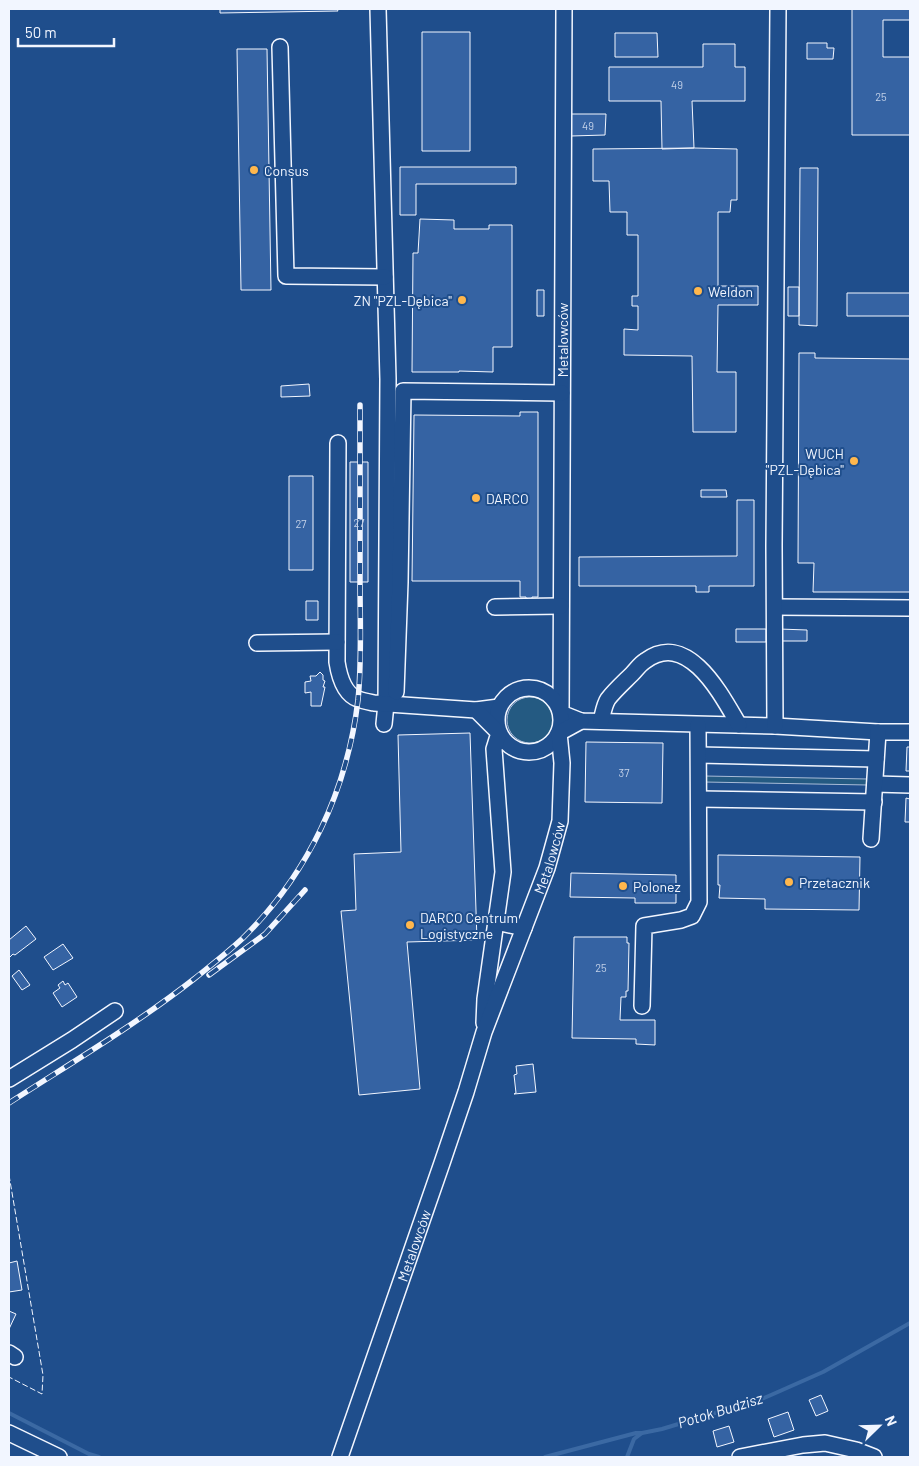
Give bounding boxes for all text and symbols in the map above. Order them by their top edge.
scale bar [18,15,114,47]
text: 50 m [25,23,57,41]
house number: 49 [671,78,683,91]
house number: 25 [875,90,887,103]
house number: 49 [582,119,594,132]
place label: Consus [264,162,309,179]
marker: Consus [248,164,260,176]
place label: Weldon [708,283,753,300]
marker: Weldon [692,285,704,297]
place label: ZN "PZL-Dębica" [354,292,452,309]
marker: ZN "PZL-Dębica" [456,294,468,306]
street label: Metalowców [554,303,571,377]
place label: WUCH "PZL-Dębica" [766,445,844,478]
marker: WUCH "PZL-Dębica" [848,455,860,467]
place label: DARCO [486,490,529,507]
marker: DARCO [470,492,482,504]
house number: 27 [353,516,365,529]
house number: 27 [295,517,307,530]
house number: 37 [619,766,629,779]
street label: Metalowców [529,820,568,896]
place label: Przetacznik [799,874,870,891]
marker: Przetacznik [783,876,795,888]
place label: Polonez [633,878,681,895]
marker: Polonez [617,880,629,892]
place label: DARCO Centrum Logistyczne [420,909,518,942]
marker: DARCO Centrum Logistyczne [404,919,416,931]
house number: 25 [595,961,607,974]
street label: Metalowców [393,1207,434,1283]
water label: Potok Budzisz [675,1388,765,1431]
north arrow [854,1401,904,1451]
text: N [882,1413,901,1428]

